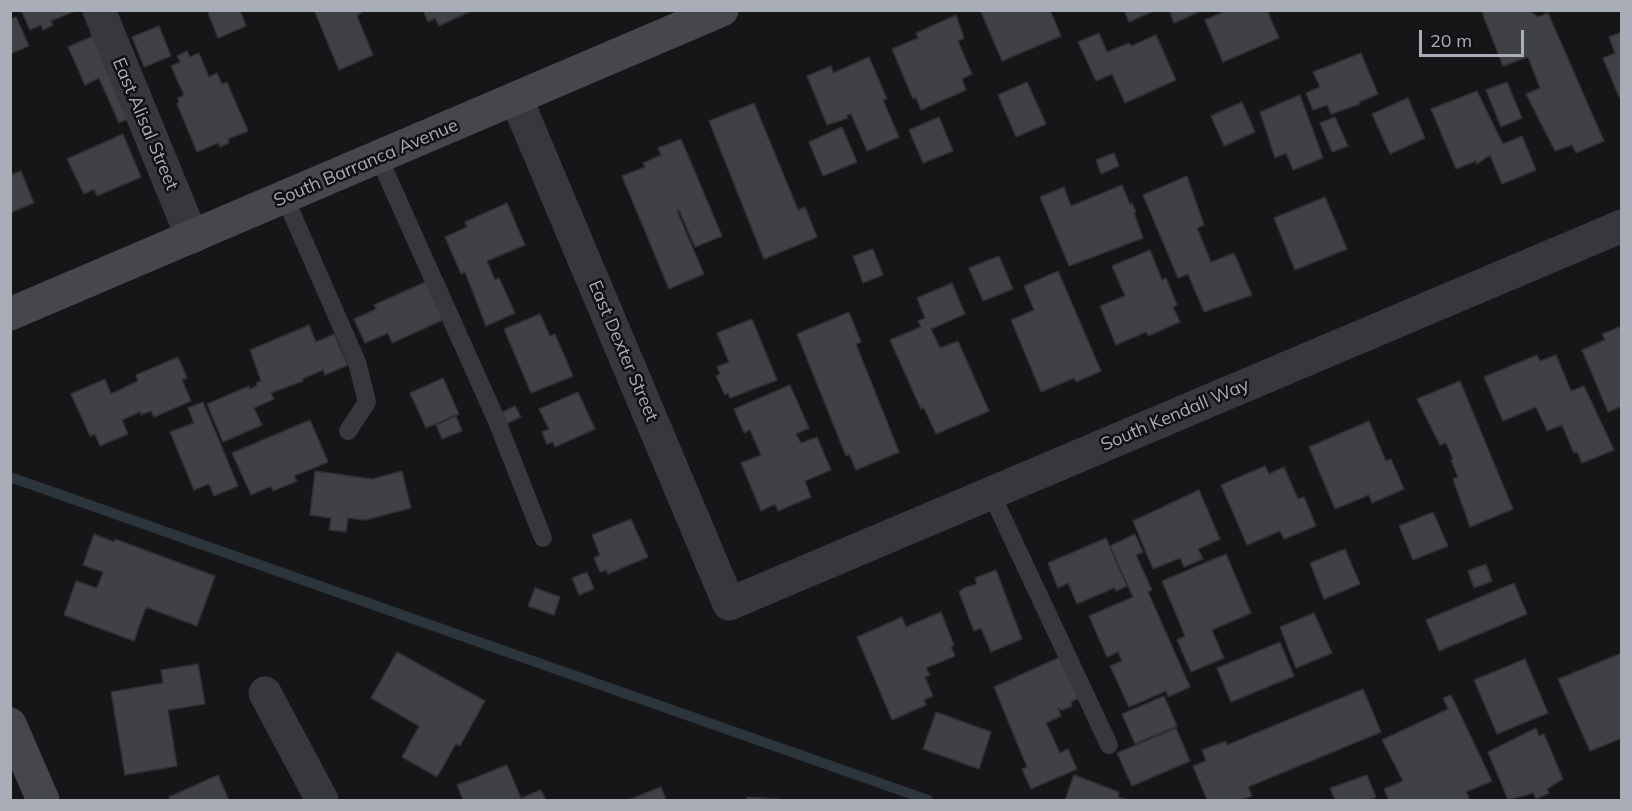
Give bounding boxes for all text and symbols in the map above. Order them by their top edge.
scale bar [1422,18,1527,56]
text: 20 m [1430,29,1472,52]
street label: East Alisal Street [107,55,183,193]
street label: South Barranca Avenue [271,114,461,212]
street label: East Dexter Street [584,277,662,425]
street label: South Kendall Way [1098,374,1252,456]

